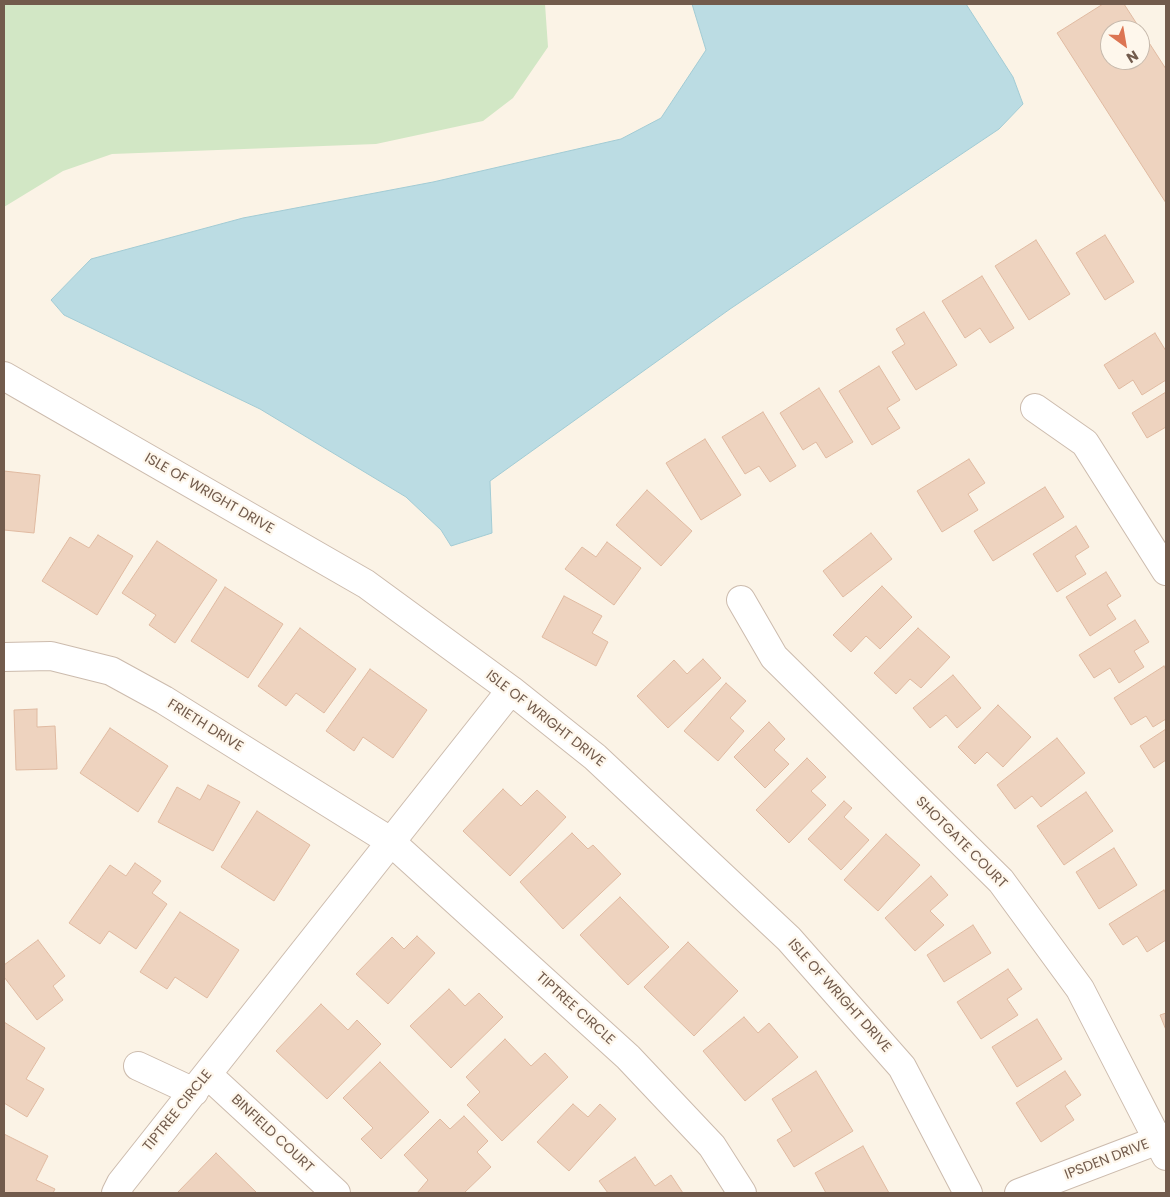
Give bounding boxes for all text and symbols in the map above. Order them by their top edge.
north arrow [1100,20,1150,70]
text: N [1123,46,1142,68]
street label: ISLE OF WRIGHT DRIVE [141,450,277,538]
street label: ISLE OF WRIGHT DRIVE [482,667,608,771]
street label: FRIETH DRIVE [164,696,246,756]
street label: SHOTGATE COURT [912,794,1010,892]
street label: ISLE OF WRIGHT DRIVE [784,936,894,1056]
street label: TIPTREE CIRCLE [532,969,618,1049]
street label: TIPTREE CIRCLE [140,1067,216,1155]
street label: BINFIELD COURT [227,1092,317,1176]
street label: IPSDEN DRIVE [1062,1136,1152,1184]

